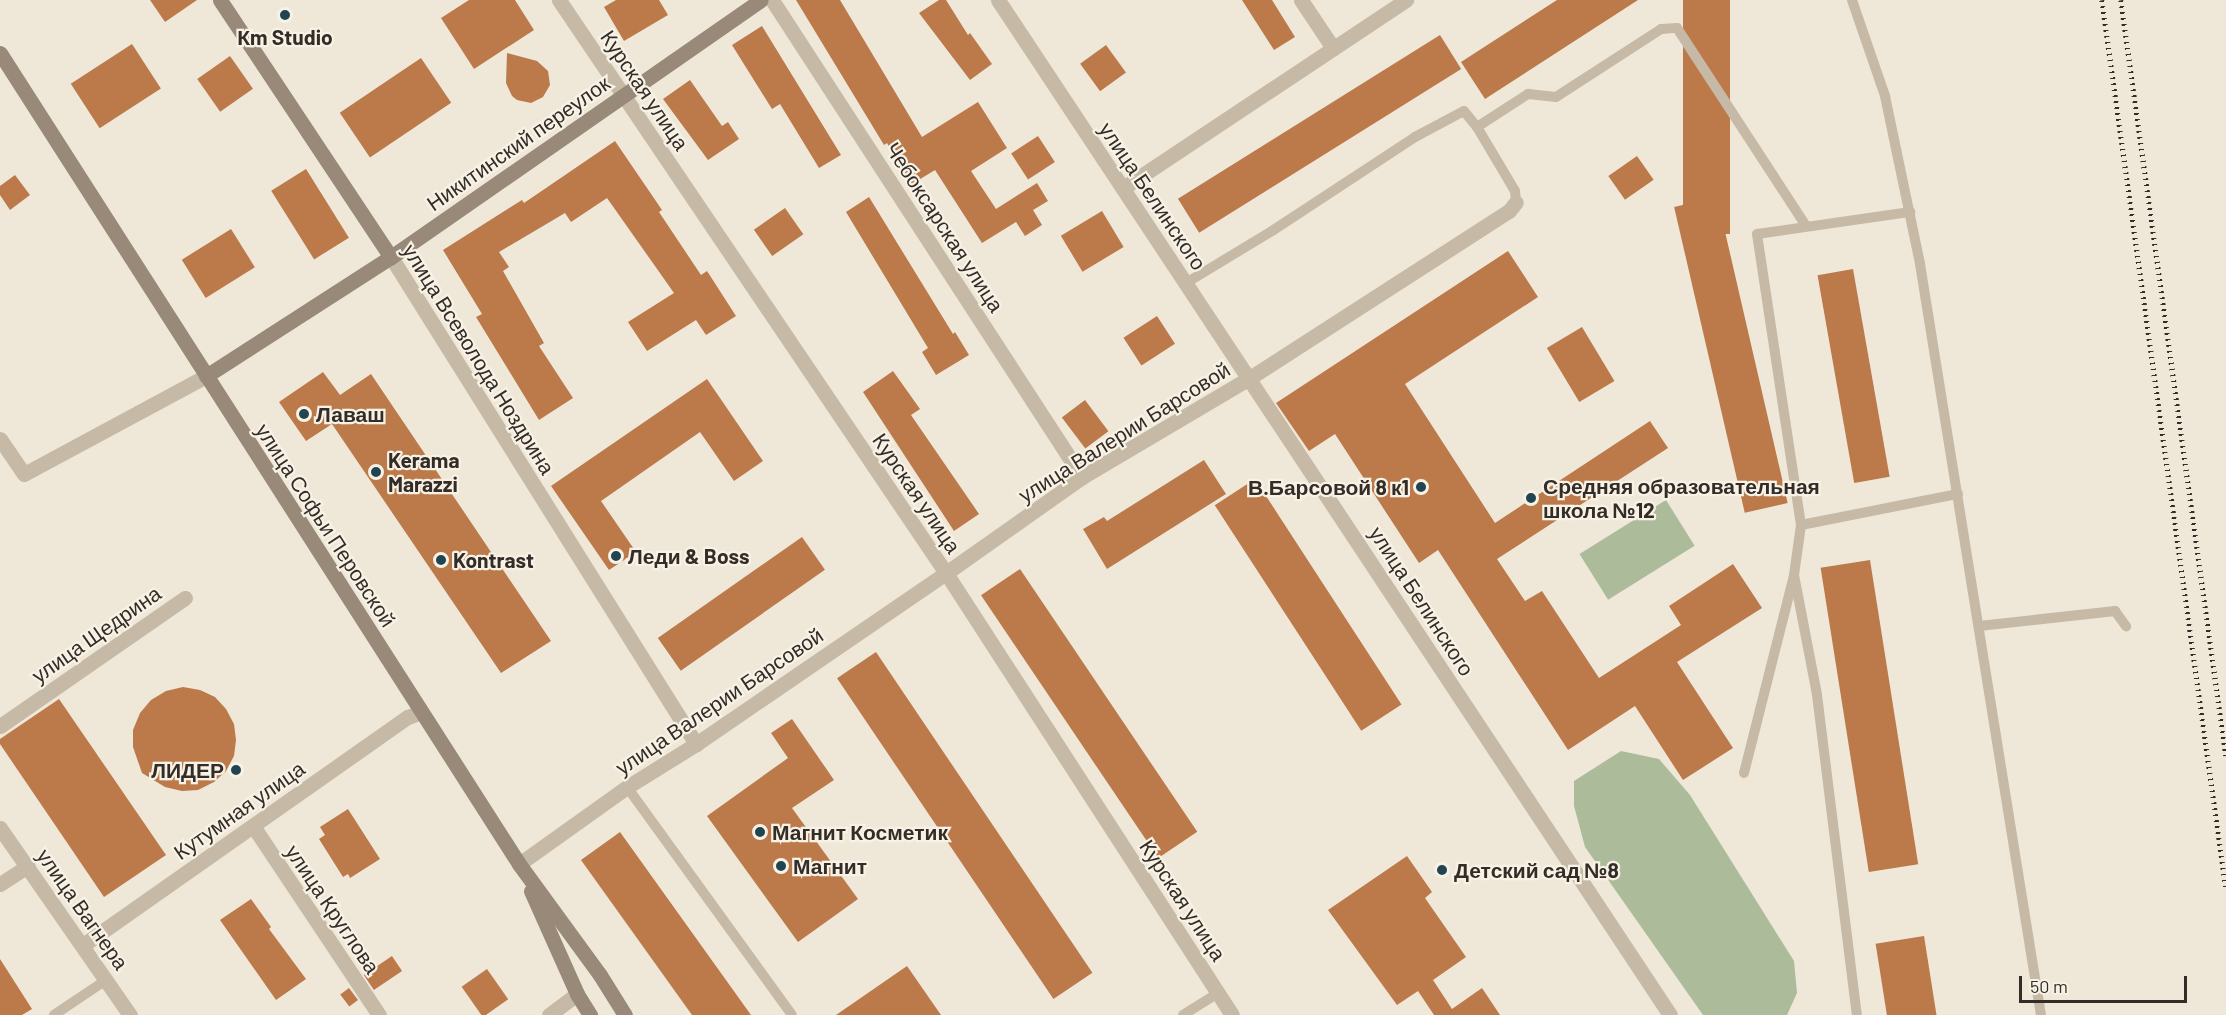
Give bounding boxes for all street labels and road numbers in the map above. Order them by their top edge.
street label: Курская улица [596,25,694,155]
street label: Никитинский переулок [422,70,614,216]
street label: улица Белинского [1094,117,1212,275]
street label: Чебоксарская улица [881,137,1009,317]
street label: улица Всеволода Ноздрина [398,239,560,479]
street label: улица Валерии Барсовой [1014,356,1234,508]
street label: улица Софьи Перовской [251,419,401,631]
street label: Курская улица [868,428,966,558]
street label: улица Белинского [1364,522,1480,680]
street label: улица Щедрина [27,580,165,688]
street label: улица Валерии Барсовой [610,622,828,780]
street label: Кутумная улица [169,756,309,864]
street label: Курская улица [1134,835,1232,965]
street label: улица Круглова [281,840,385,978]
street label: улица Вагнера [32,844,134,974]

